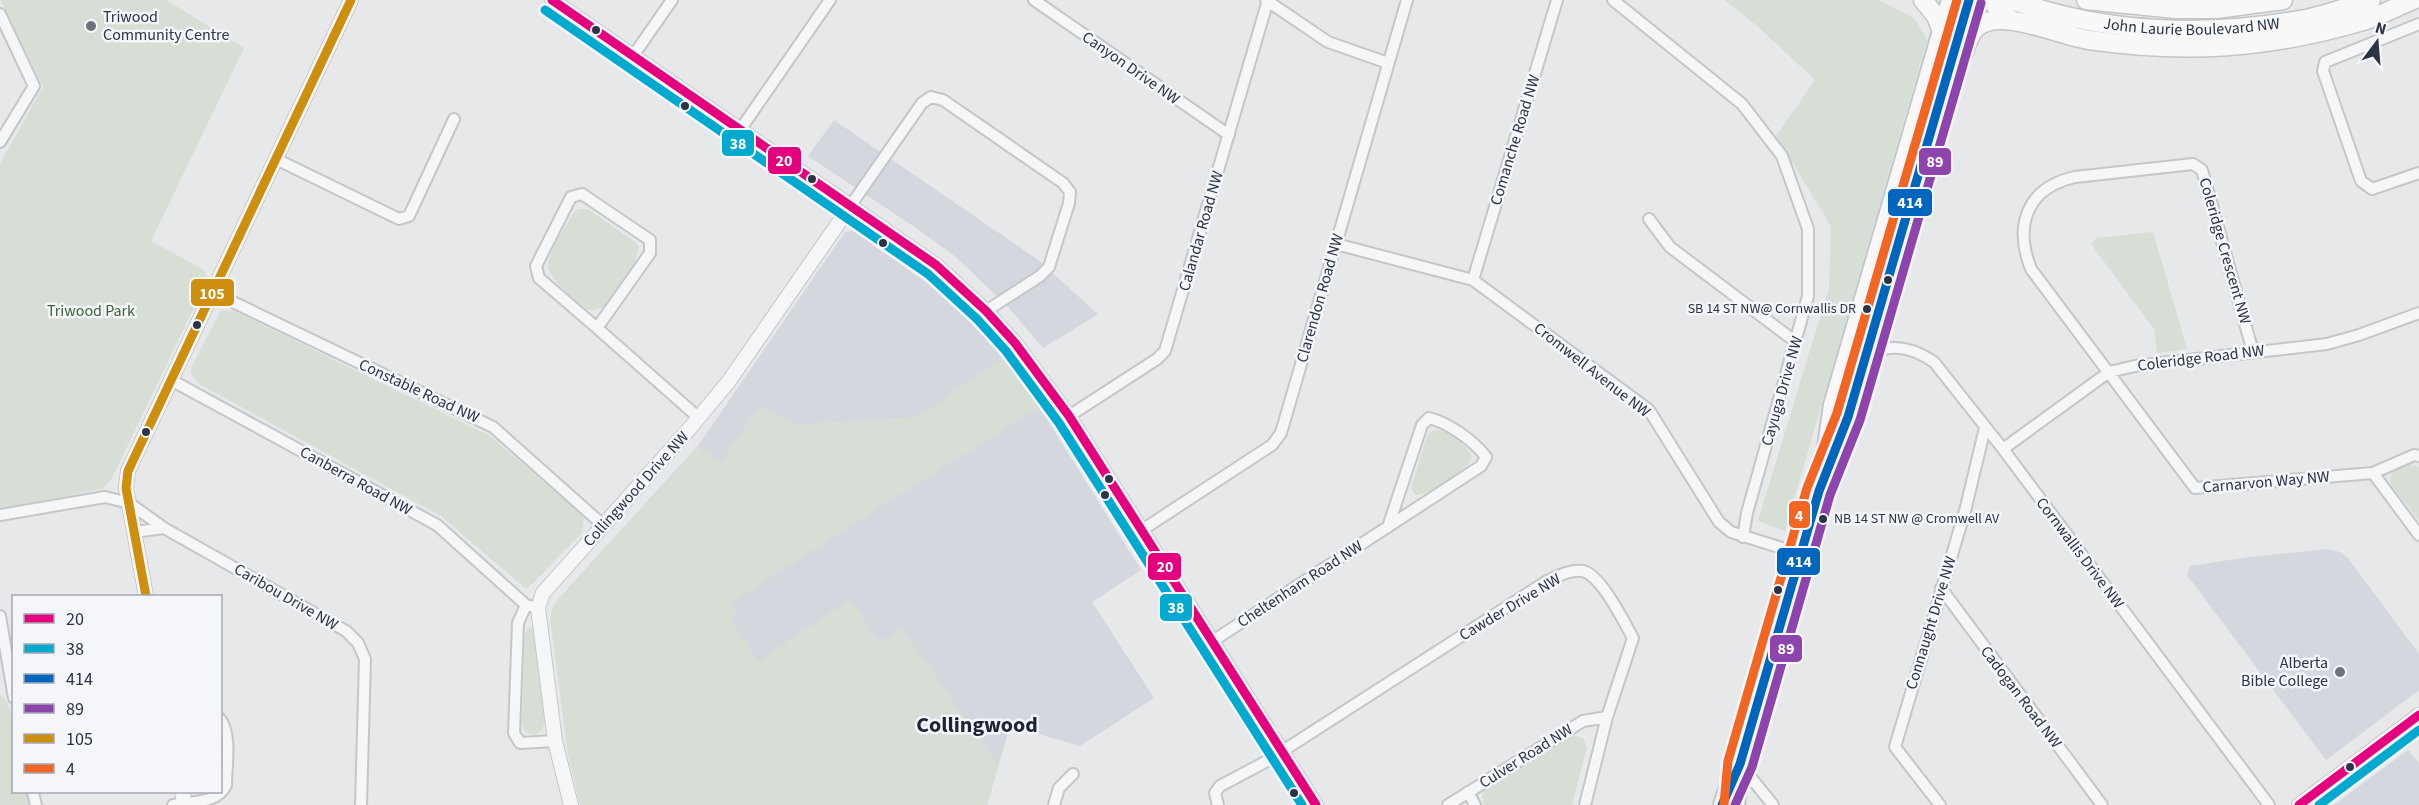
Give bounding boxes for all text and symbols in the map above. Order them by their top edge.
place label: Triwood Community Centre [103,6,229,46]
street label: John Laurie Boulevard NW [2102,12,2282,41]
north arrow [2347,12,2407,72]
text: N [2373,17,2389,41]
marker: Triwood Community Centre [84,19,98,33]
unlabelled marker [590,24,602,36]
street label: Canyon Drive NW [1078,26,1185,110]
street label: Comanche Road NW [1485,72,1545,208]
unlabelled marker [679,100,691,112]
line badge: 38 [721,129,755,157]
text: 38 [730,133,746,155]
line badge: 20 [767,146,802,175]
line badge: 89 [1918,147,1952,176]
text: 20 [776,150,792,172]
text: 89 [1927,151,1943,173]
street label: Calandar Road NW [1173,168,1229,294]
unlabelled marker [806,173,818,185]
street label: Coleridge Crescent NW [2194,175,2257,327]
line badge: 414 [1887,188,1933,217]
text: 414 [1897,192,1923,214]
street label: Clarendon Road NW [1291,230,1349,365]
unlabelled marker [877,237,889,249]
unlabelled marker [1882,274,1894,286]
line badge: 105 [190,278,235,307]
text: 105 [199,283,225,305]
place label: SB 14 ST NW@ Cornwallis DR [1688,299,1856,319]
park label: Triwood Park [47,300,135,322]
marker: SB 14 ST NW@ Cornwallis DR [1861,303,1873,315]
street label: Cromwell Avenue NW [1529,317,1655,423]
unlabelled marker [191,319,203,331]
street label: Cayuga Drive NW [1756,333,1808,448]
street label: Coleridge Road NW [2136,339,2266,377]
street label: Constable Road NW [355,353,483,429]
unlabelled marker [140,426,152,438]
street label: Collingwood Drive NW [578,426,694,551]
street label: Canberra Road NW [296,441,416,521]
street label: Carnarvon Way NW [2202,465,2331,499]
unlabelled marker [1103,473,1115,485]
unlabelled marker [1099,489,1111,501]
street label: Cornwallis Drive NW [2031,493,2129,614]
line badge: 4 [1788,500,1811,529]
text: 4 [1795,505,1804,527]
place label: NB 14 ST NW @ Cromwell AV [1834,509,2000,529]
marker: NB 14 ST NW @ Cromwell AV [1817,513,1829,525]
street label: Cheltenham Road NW [1233,535,1367,633]
line badge: 414 [1776,547,1821,576]
text: 414 [1786,551,1812,573]
line badge: 20 [1147,552,1182,581]
street label: Connaught Drive NW [1900,553,1962,692]
text: 20 [1157,556,1173,578]
street label: Caribou Drive NW [230,558,342,636]
street label: Cawder Drive NW [1455,568,1565,646]
unlabelled marker [1772,584,1784,596]
line badge: 38 [1159,593,1193,622]
legend [12,595,222,793]
text: 38 [1168,597,1184,619]
text: 20 [66,607,84,632]
line badge: 89 [1769,634,1803,663]
text: 38 [66,637,84,662]
text: 89 [1778,638,1794,660]
street label: Cadogan Road NW [1975,641,2067,753]
place label: Alberta Bible College [2241,652,2328,692]
marker: Alberta Bible College [2333,665,2347,679]
text: 414 [66,667,93,692]
text: 89 [66,697,84,722]
district label: Collingwood [916,709,1038,741]
street label: Culver Road NW [1475,718,1577,794]
text: 105 [66,727,93,752]
text: 4 [66,757,75,782]
unlabelled marker [2344,761,2356,773]
unlabelled marker [1288,787,1300,799]

